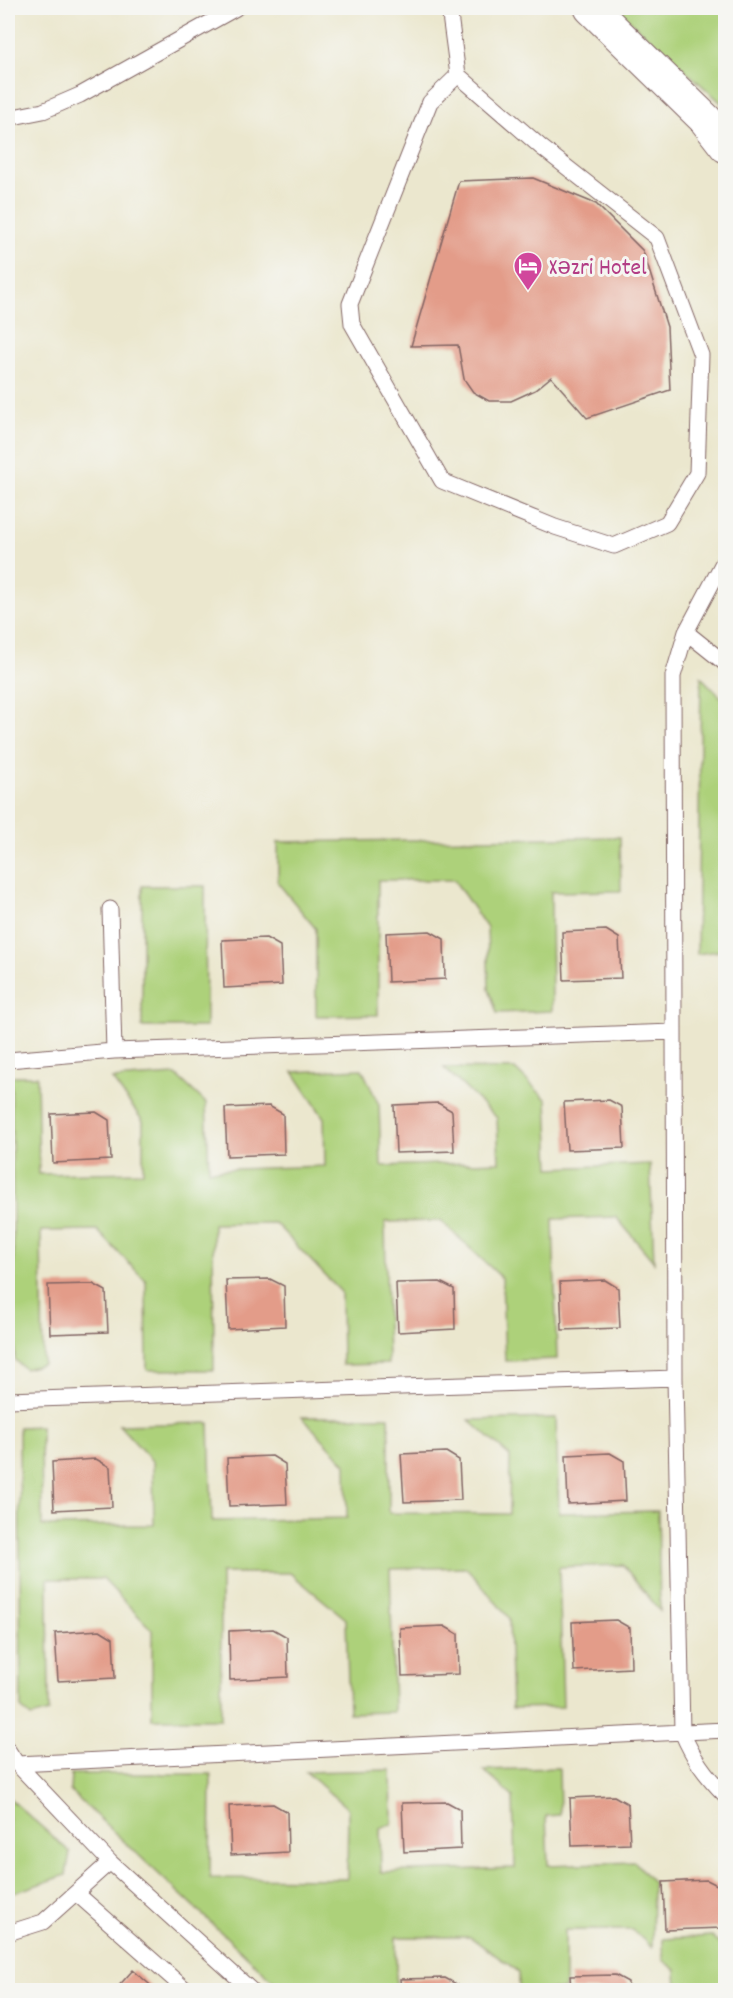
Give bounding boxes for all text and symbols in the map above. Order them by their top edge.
hotel icon: Xәzri Hotel [512,250,544,292]
place label: Xәzri Hotel [549,252,647,286]

